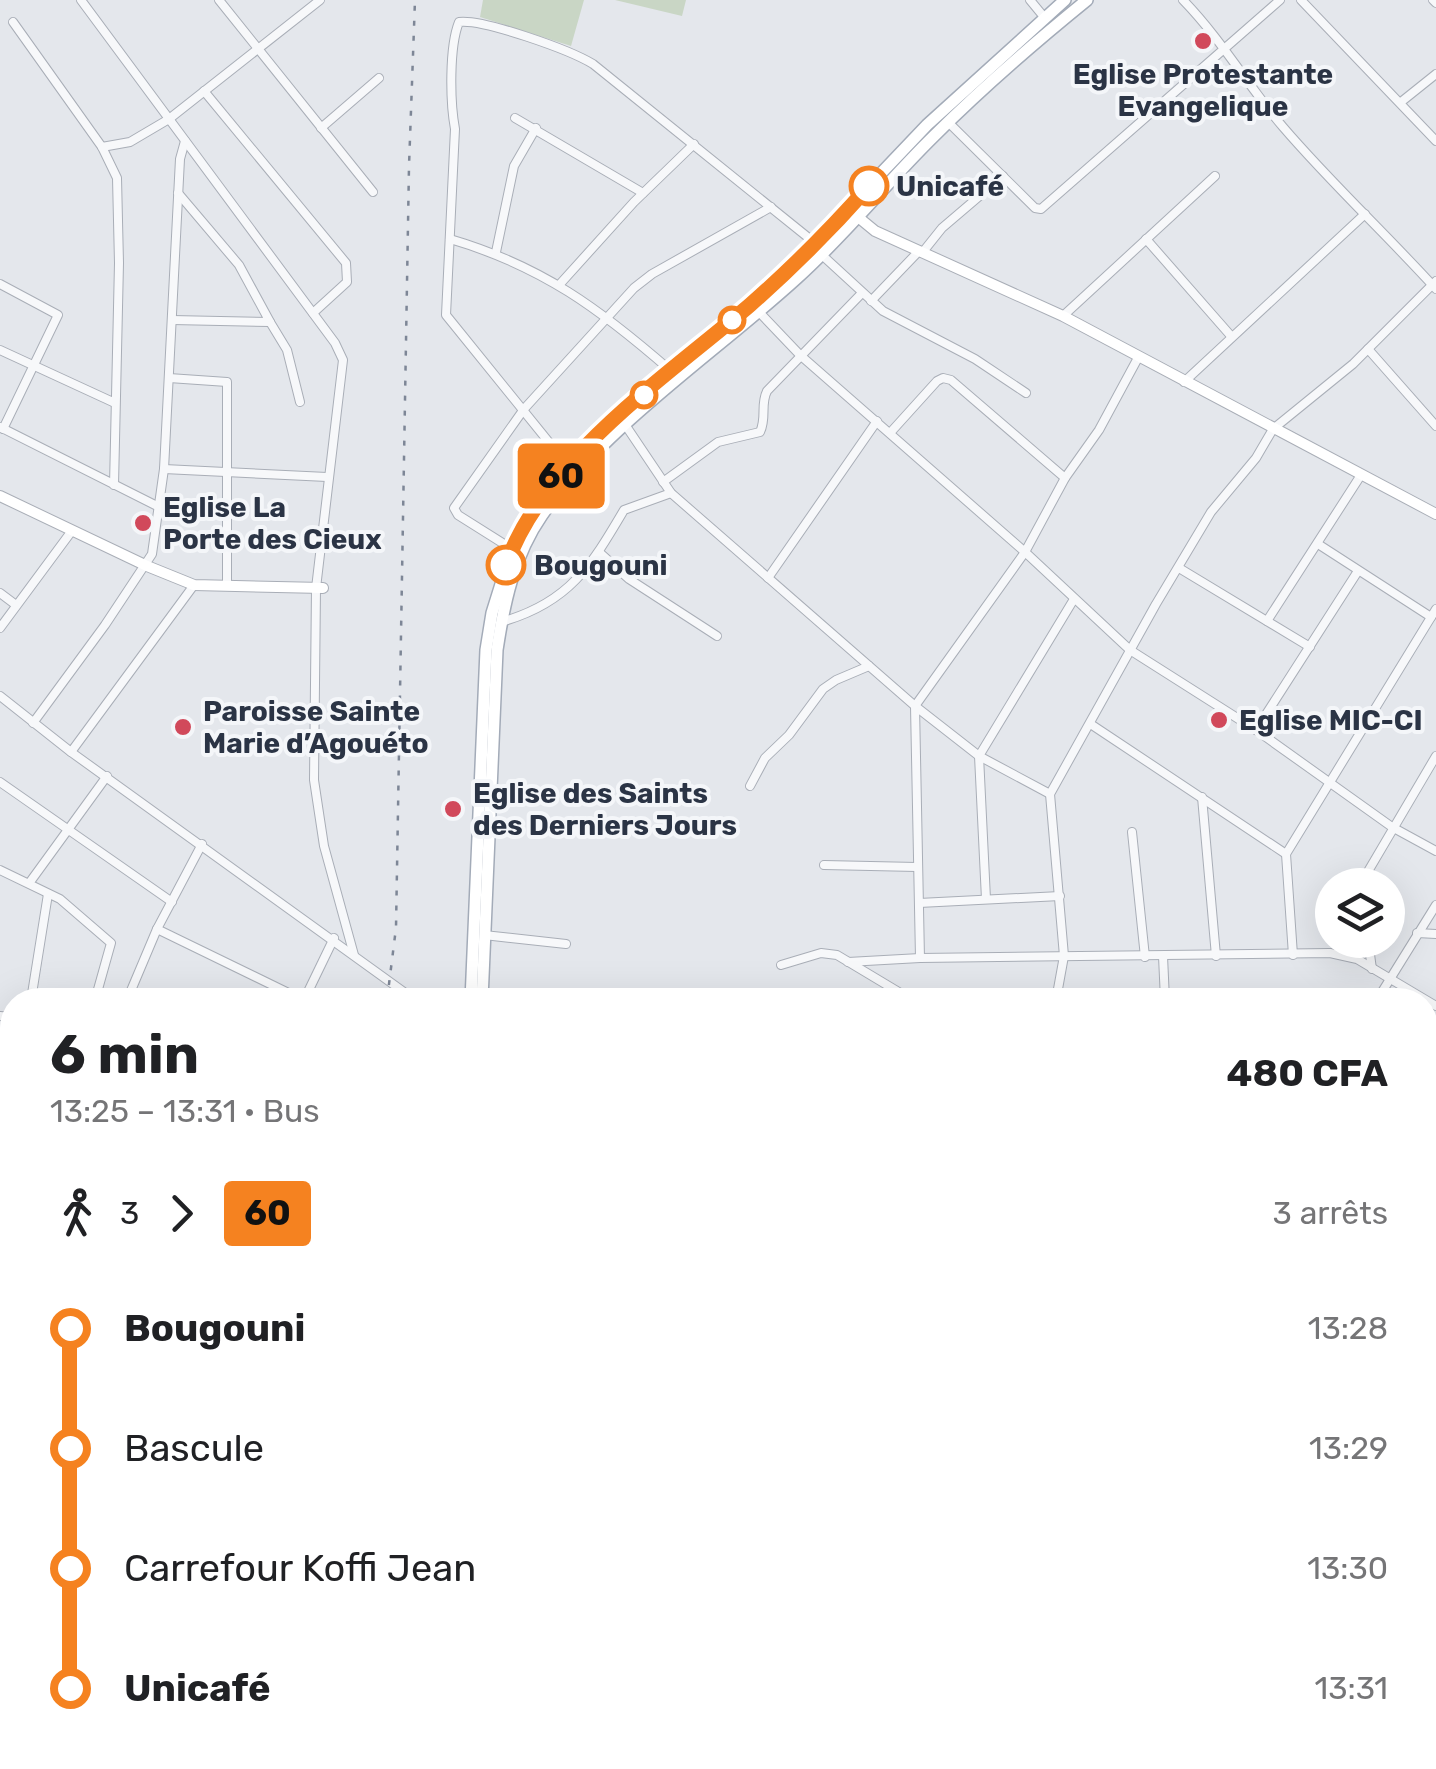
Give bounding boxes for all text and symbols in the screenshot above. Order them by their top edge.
marker: Eglise Protestante Evangelique [1192,30,1214,52]
place label: Eglise Protestante Evangelique [1073,58,1333,123]
marker: Unicafé [850,167,888,205]
place label: Unicafé [896,170,1004,203]
unlabelled marker [719,307,745,333]
unlabelled marker [631,382,657,408]
line badge: 60 [516,444,606,508]
text: 60 [538,455,584,497]
place label: Eglise La Porte des Cieux [163,491,382,556]
marker: Eglise La Porte des Cieux [132,512,154,534]
marker: Bougouni [487,546,525,584]
place label: Bougouni [534,549,668,582]
place label: Paroisse Sainte Marie d’Agouéto [203,695,429,760]
place label: Eglise MIC-CI [1239,704,1423,737]
marker: Eglise MIC-CI [1208,709,1230,731]
marker: Paroisse Sainte Marie d’Agouéto [172,716,194,738]
place label: Eglise des Saints des Derniers Jours [473,777,737,842]
marker: Eglise des Saints des Derniers Jours [442,798,464,820]
map controls [1315,868,1405,958]
button: layers [1315,868,1405,958]
text: 6 min [50,1022,199,1087]
text: 480 CFA [1227,1050,1388,1096]
text: 13:25 – 13:31 · Bus [50,1092,320,1130]
icon: walk [50,1186,105,1241]
icon: forward [154,1186,209,1241]
text: 60 [244,1192,291,1234]
text: 3 [120,1194,139,1232]
text: 3 arrêts [1273,1194,1388,1232]
text: Bougouni [124,1305,305,1351]
text: 13:28 [1308,1309,1388,1347]
text: Bascule [124,1425,264,1471]
text: 13:29 [1309,1429,1388,1467]
text: Carrefour Koffi Jean [124,1545,476,1591]
text: 13:30 [1307,1549,1388,1587]
text: Unicafé [124,1665,271,1711]
text: 13:31 [1315,1669,1388,1707]

